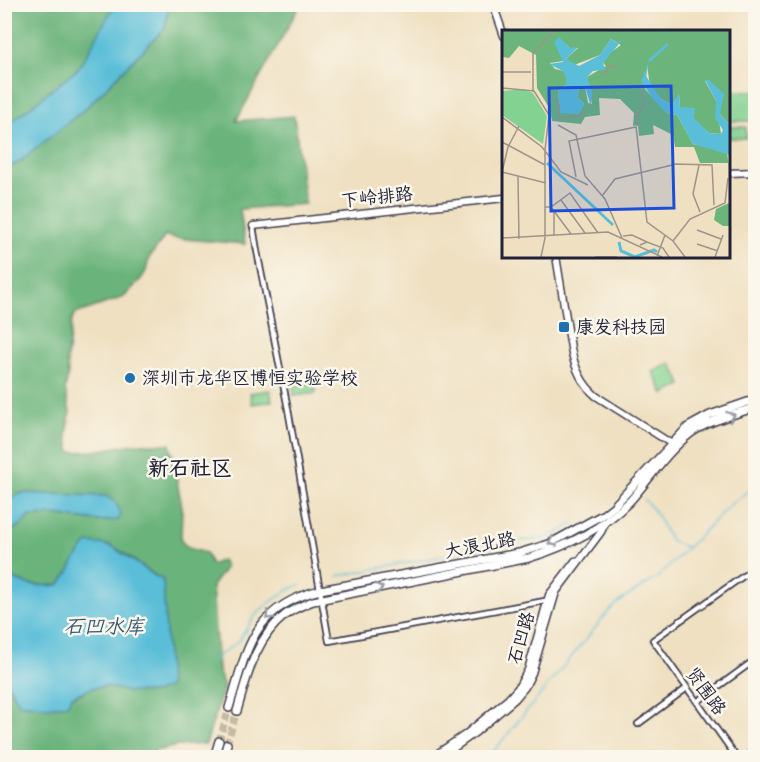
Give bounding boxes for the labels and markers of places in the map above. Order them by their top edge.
place label: 康发科技园 [576,317,666,338]
marker: 康发科技园 [557,320,571,334]
place label: 深圳市龙华区博恒实验学校 [142,368,358,389]
marker: 深圳市龙华区博恒实验学校 [123,371,137,385]

